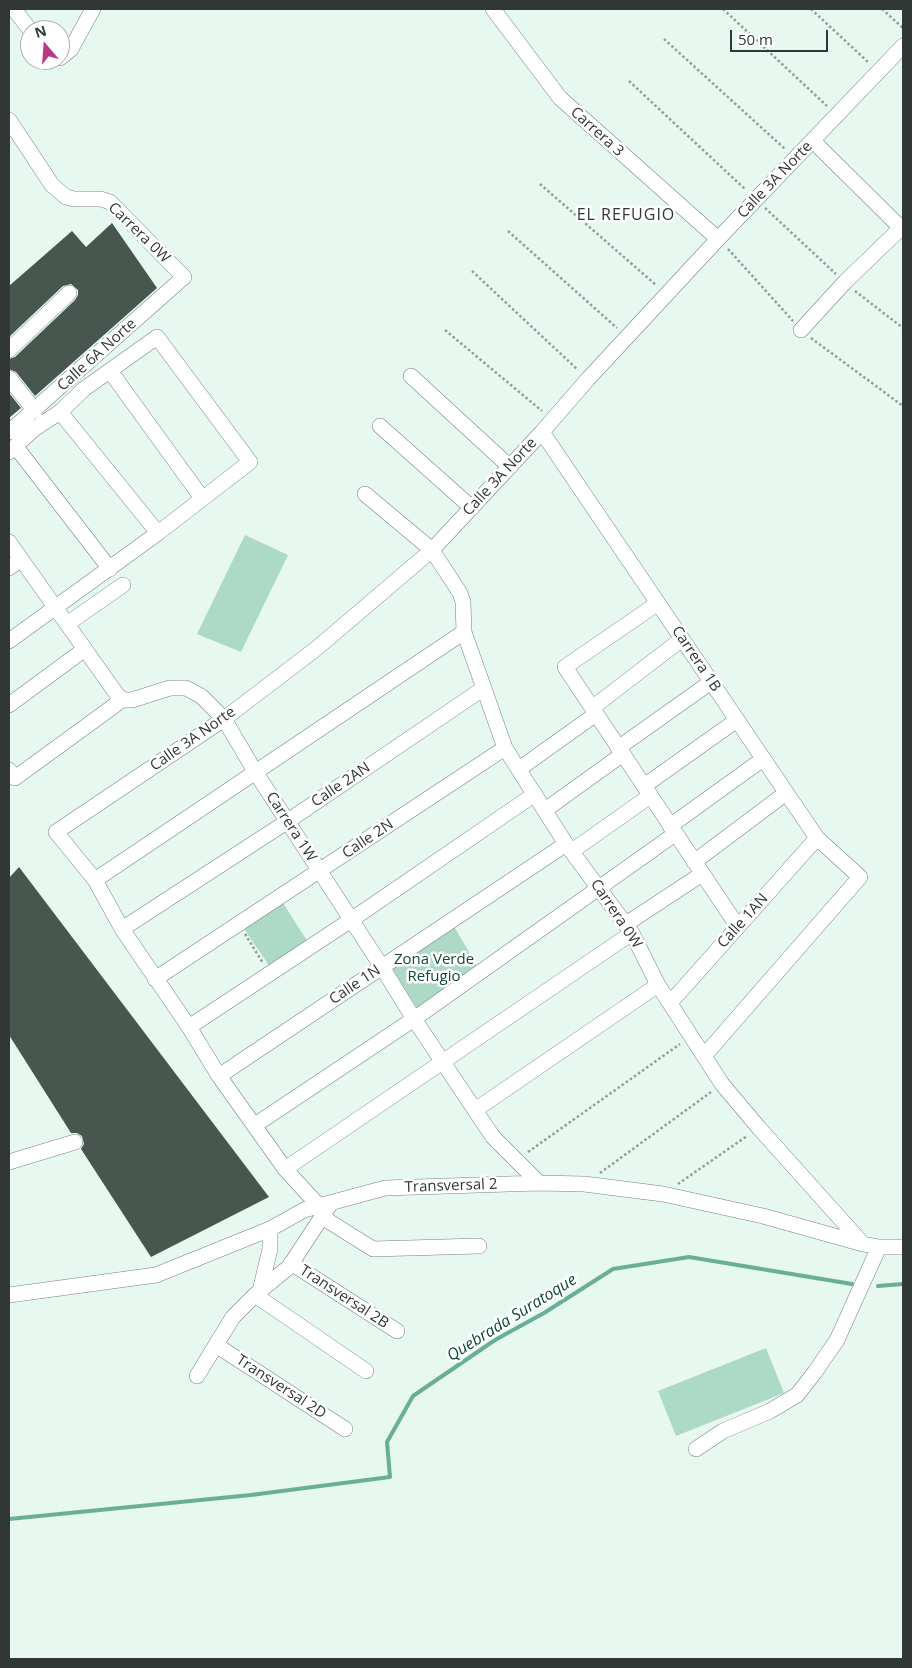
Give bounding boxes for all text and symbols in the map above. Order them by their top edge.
north arrow [20,20,70,70]
text: N [32,20,49,42]
scale bar [732,20,830,52]
text: 50 m [738,29,773,49]
street label: Carrera 3 [567,103,627,161]
street label: Calle 3A Norte [734,138,816,222]
street label: Carrera 0W [104,199,174,267]
district label: EL REFUGIO [575,205,677,225]
street label: Calle 6A Norte [54,315,140,395]
street label: Calle 3A Norte [459,434,541,520]
street label: Carrera 1B [668,623,724,695]
street label: Calle 3A Norte [147,703,239,775]
street label: Calle 2AN [308,759,374,811]
street label: Carrera 1W [262,789,320,865]
street label: Calle 2N [339,815,397,863]
street label: Carrera 0W [586,876,646,952]
street label: Calle 1AN [714,890,772,952]
park label: Zona Verde Refugio [394,951,474,986]
street label: Calle 1N [326,961,384,1009]
street label: Transversal 2 [404,1175,498,1197]
street label: Transversal 2B [296,1262,392,1332]
water label: Quebrada Suratoque [444,1270,580,1366]
street label: Transversal 2D [233,1351,329,1423]

